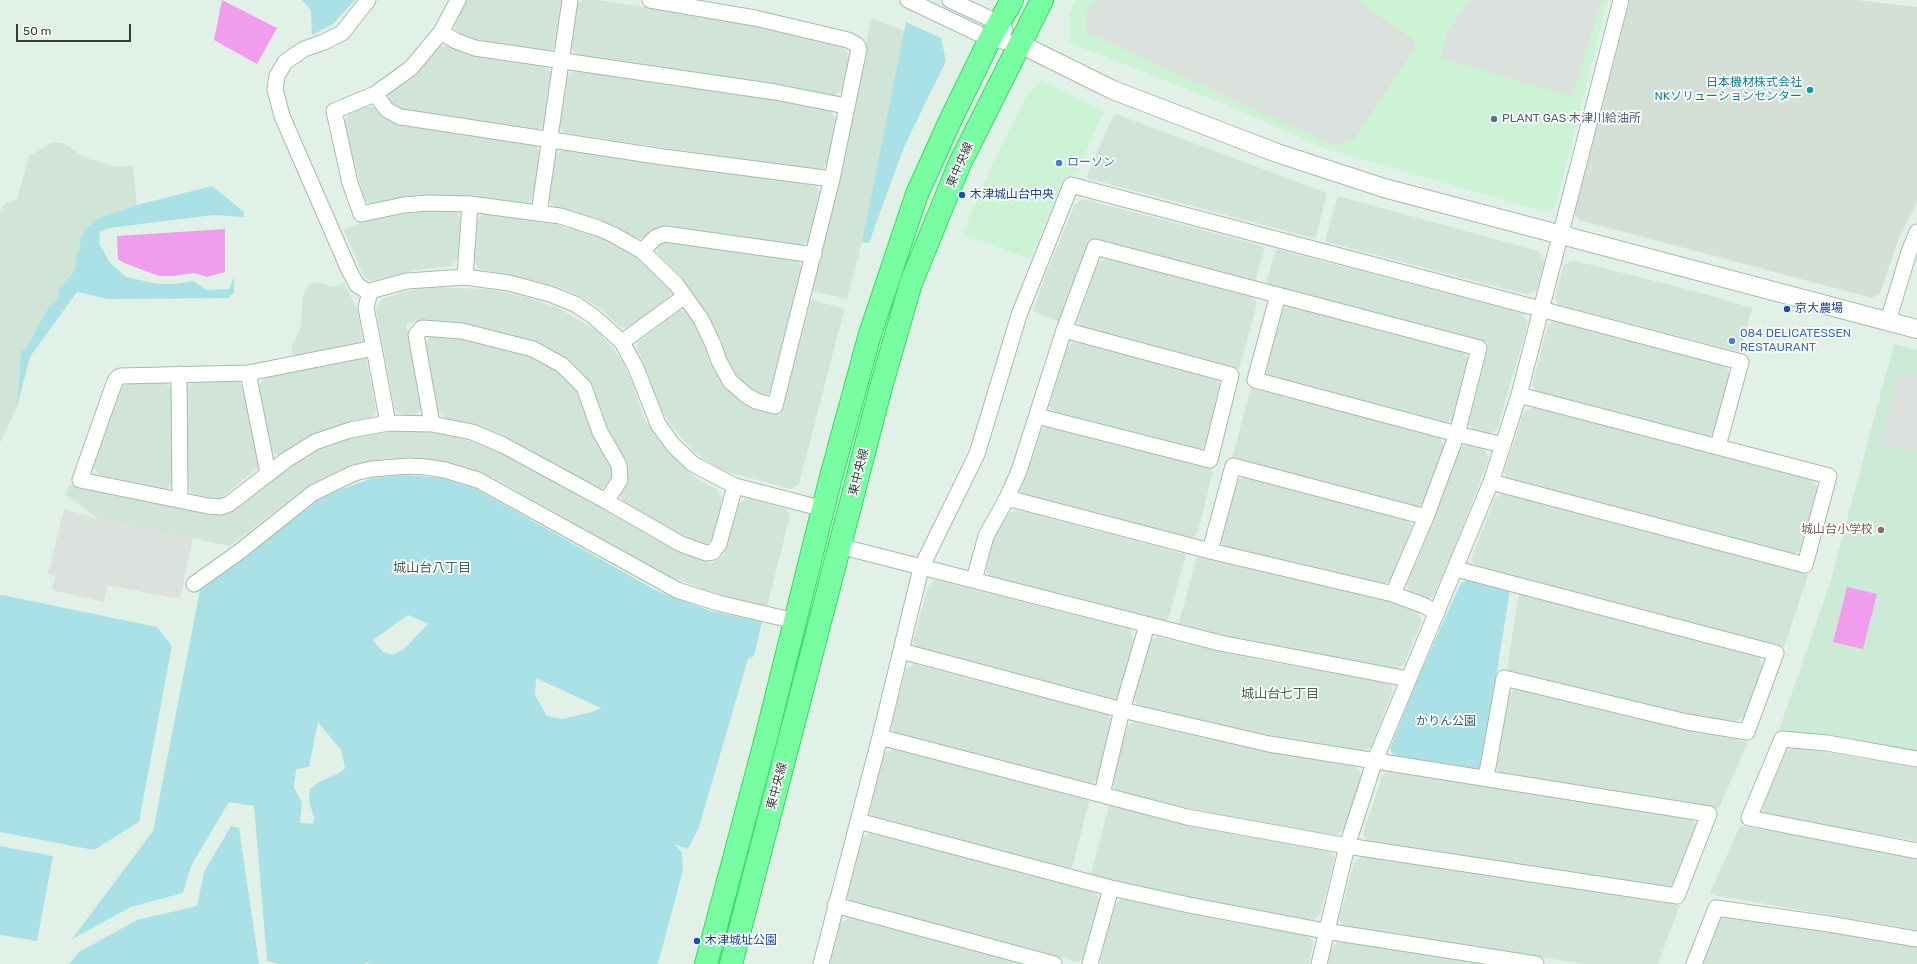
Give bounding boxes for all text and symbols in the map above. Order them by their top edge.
scale bar [18,16,133,42]
text: 50 m [23,24,51,38]
place label: 日本機材株式会社 NKソリューションセンター [1654,76,1802,104]
marker: 日本機材株式会社 NKソリューションセンター [1805,85,1815,95]
place label: PLANT GAS 木津川給油所 [1502,112,1641,126]
marker: PLANT GAS 木津川給油所 [1489,114,1499,124]
street label: 東中央線 [944,140,976,190]
place label: ローソン [1067,156,1115,170]
marker: ローソン [1054,158,1064,168]
place label: 木津城山台中央 [970,188,1054,202]
marker: 木津城山台中央 [957,190,967,200]
place label: 京大農場 [1795,302,1843,316]
marker: 京大農場 [1782,304,1792,314]
place label: 084 DELICATESSEN RESTAURANT [1740,327,1851,355]
marker: 084 DELICATESSEN RESTAURANT [1727,336,1737,346]
street label: 東中央線 [846,447,872,497]
place label: 城山台小学校 [1801,523,1873,537]
marker: 城山台小学校 [1876,525,1886,535]
district label: 城山台八丁目 [393,560,471,576]
district label: 城山台七丁目 [1241,686,1319,702]
park label: かりん公園 [1416,715,1476,729]
street label: 東中央線 [764,761,790,811]
place label: 木津城址公園 [705,934,777,948]
marker: 木津城址公園 [692,936,702,946]

